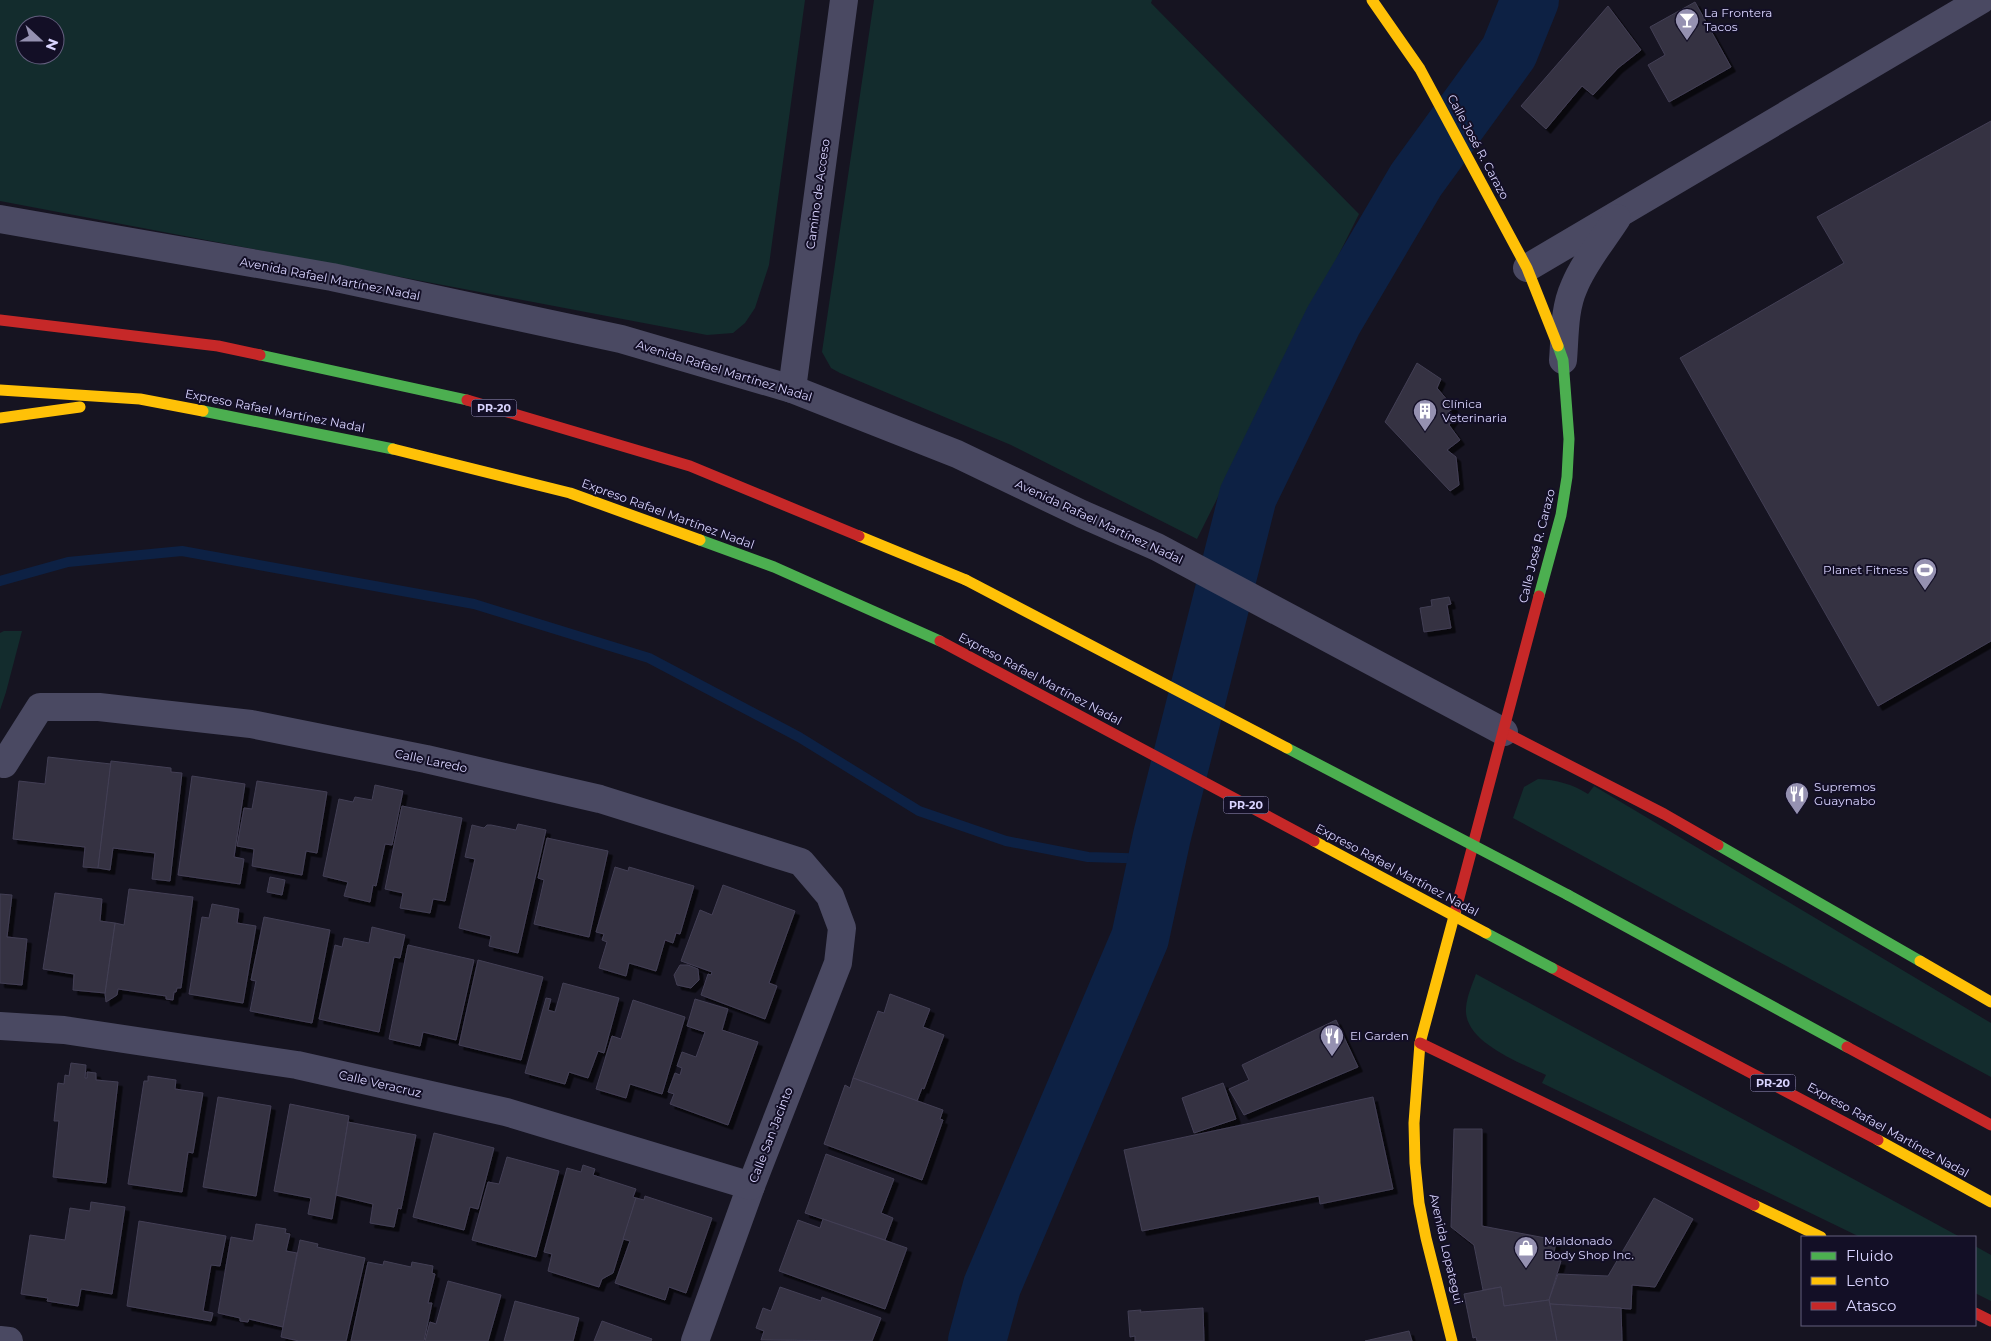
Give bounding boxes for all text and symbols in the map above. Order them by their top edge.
place label: La Frontera Tacos [1704,5,1772,34]
bar icon: La Frontera Tacos [1674,7,1700,41]
north arrow [15,15,65,65]
text: N [42,36,63,53]
street label: Calle José R. Carazo [1444,92,1513,202]
street label: Camino de Acceso [802,138,833,250]
street label: Avenida Rafael Martínez Nadal [239,254,422,303]
street label: Avenida Rafael Martínez Nadal [634,337,814,405]
street label: Expreso Rafael Martínez Nadal [184,386,366,435]
place label: Clínica Veterinaria [1442,396,1507,425]
building icon: Clínica Veterinaria [1412,398,1438,432]
road number: PR-20 [472,399,516,416]
street label: Expreso Rafael Martínez Nadal [580,475,757,552]
street label: Avenida Rafael Martínez Nadal [1013,476,1185,567]
street label: Calle José R. Carazo [1515,487,1558,604]
sports icon: Planet Fitness [1912,557,1938,591]
place label: Planet Fitness [1823,562,1908,577]
street label: Expreso Rafael Martínez Nadal [956,629,1124,728]
street label: Calle Laredo [393,745,469,776]
place label: Supremos Guaynabo [1814,779,1876,808]
restaurant icon: Supremos Guaynabo [1784,781,1810,815]
road number: PR-20 [1224,796,1268,814]
street label: Expreso Rafael Martínez Nadal [1313,820,1481,919]
restaurant icon: El Garden [1319,1023,1345,1057]
place label: El Garden [1350,1028,1409,1043]
street label: Calle Veracruz [337,1067,423,1100]
road number: PR-20 [1750,1074,1796,1092]
street label: Expreso Rafael Martínez Nadal [1805,1079,1972,1180]
street label: Calle San Jacinto [745,1085,796,1185]
street label: Avenida Lopategui [1427,1192,1466,1305]
place label: Maldonado Body Shop Inc. [1544,1233,1634,1262]
shop icon: Maldonado Body Shop Inc. [1513,1235,1539,1269]
legend [1801,1236,1976,1326]
text: Fluido [1846,1246,1893,1265]
text: Lento [1846,1271,1889,1290]
text: Atasco [1846,1296,1896,1315]

